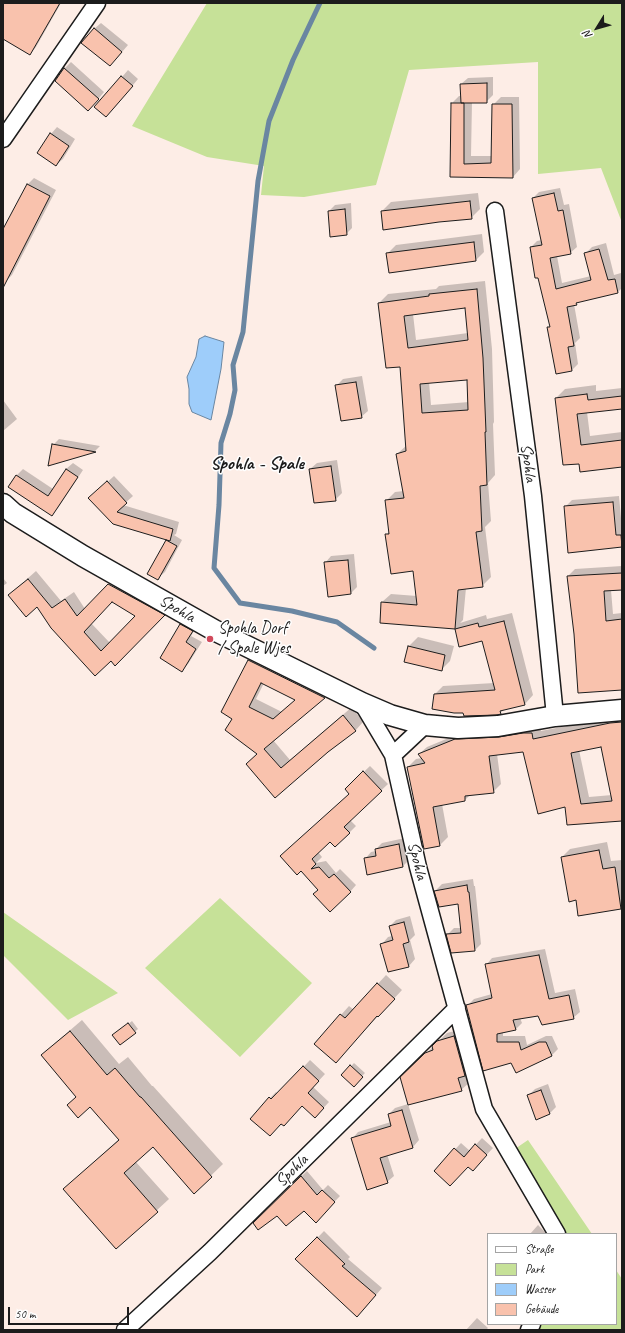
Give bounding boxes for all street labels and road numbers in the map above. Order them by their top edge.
street label: Spohla [515,443,541,483]
street label: Spohla [155,591,199,627]
street label: Spohla [402,840,432,882]
street label: Spohla [271,1150,313,1192]

